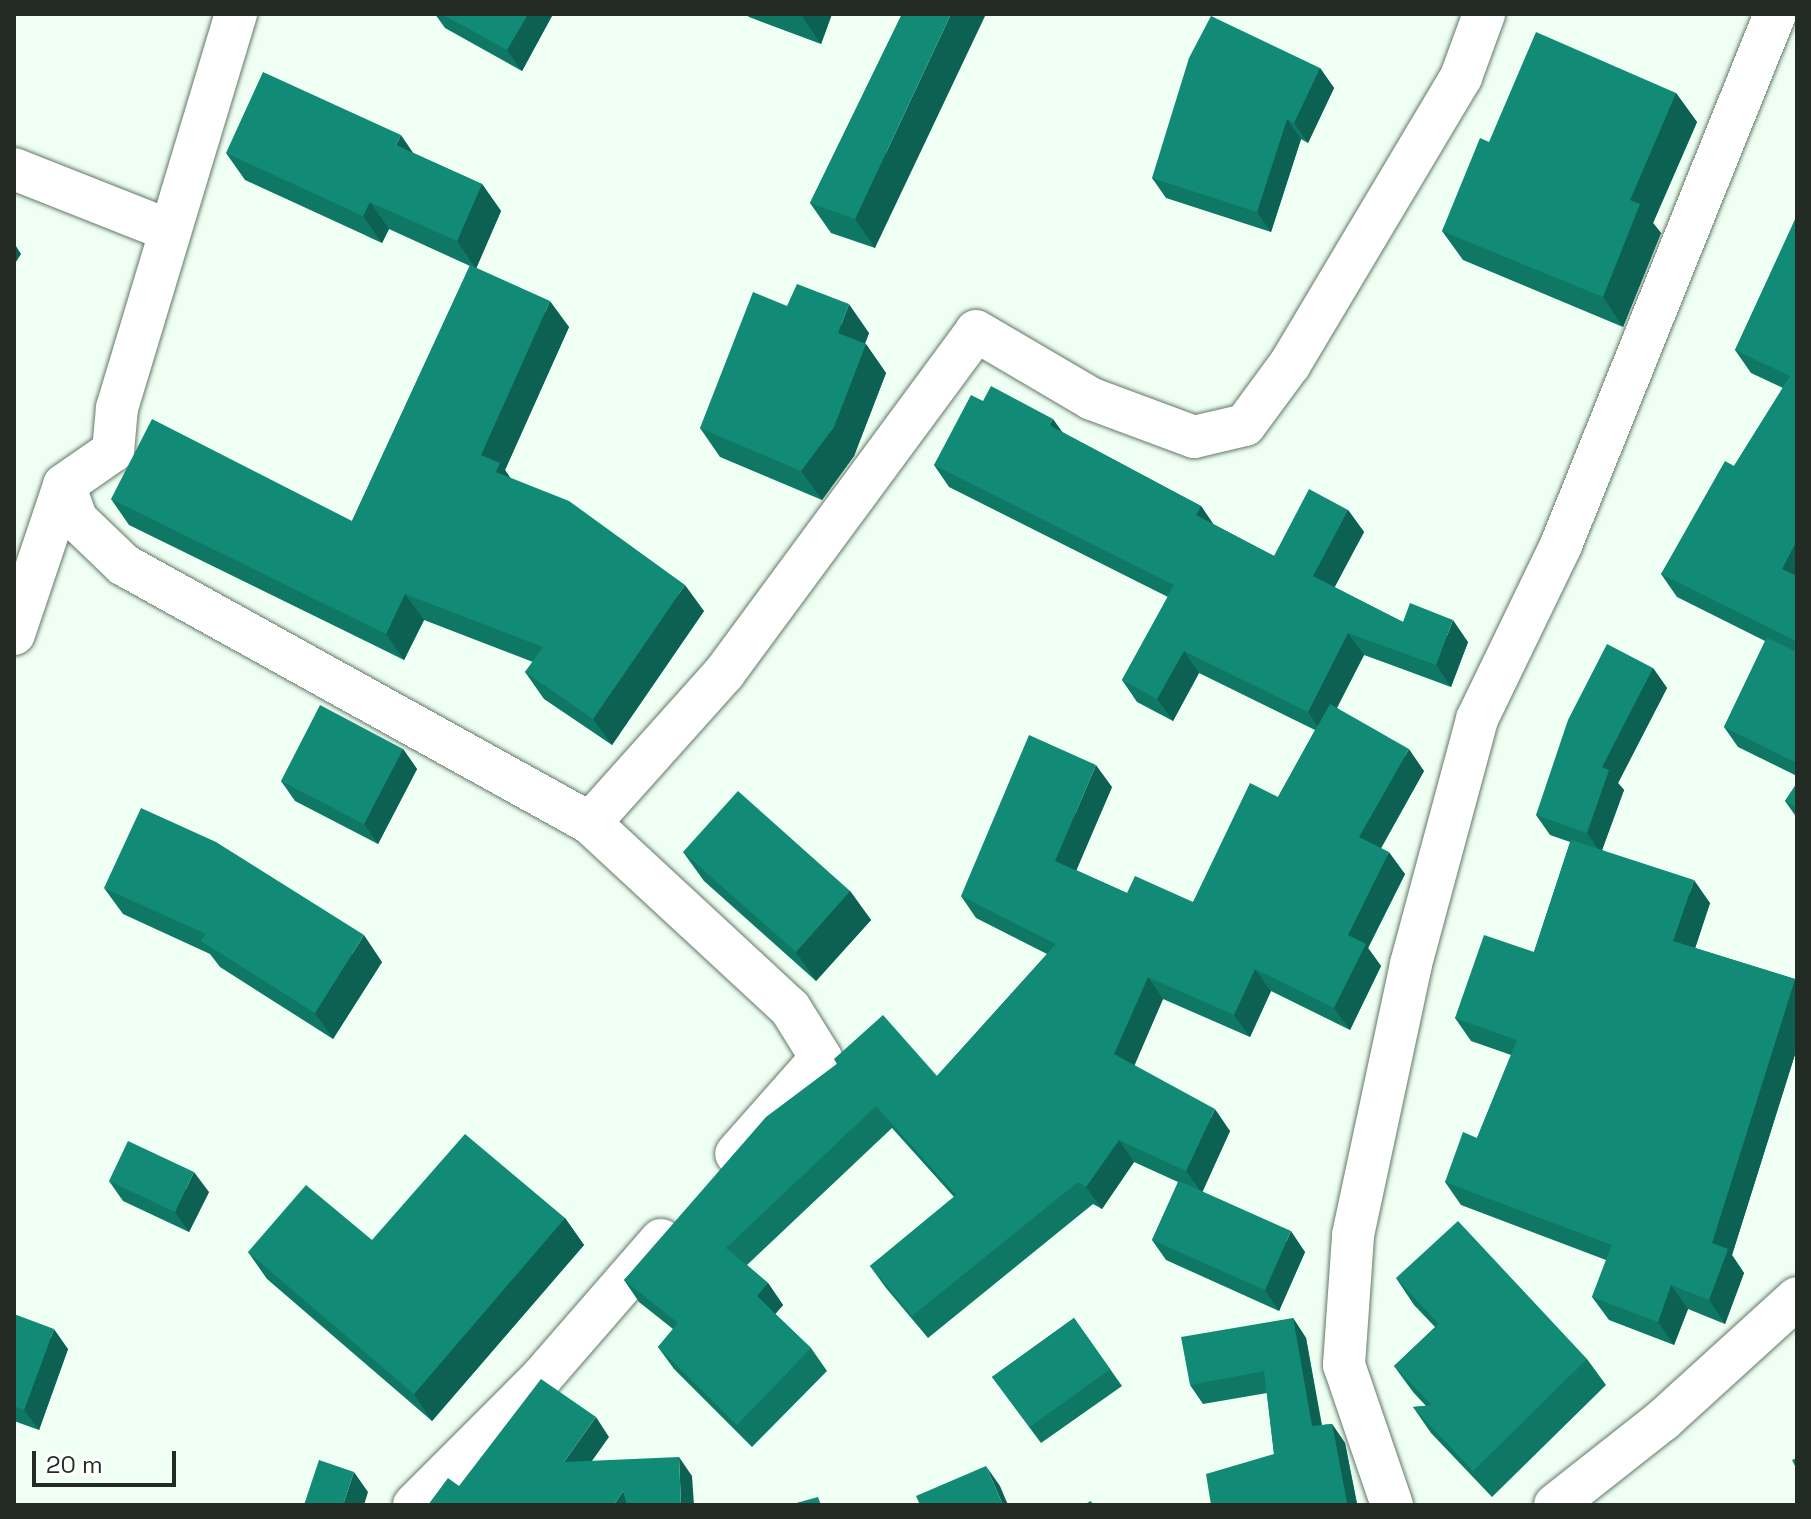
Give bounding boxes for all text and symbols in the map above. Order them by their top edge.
scale bar [36,1435,180,1485]
text: 20 m [46,1449,103,1480]

